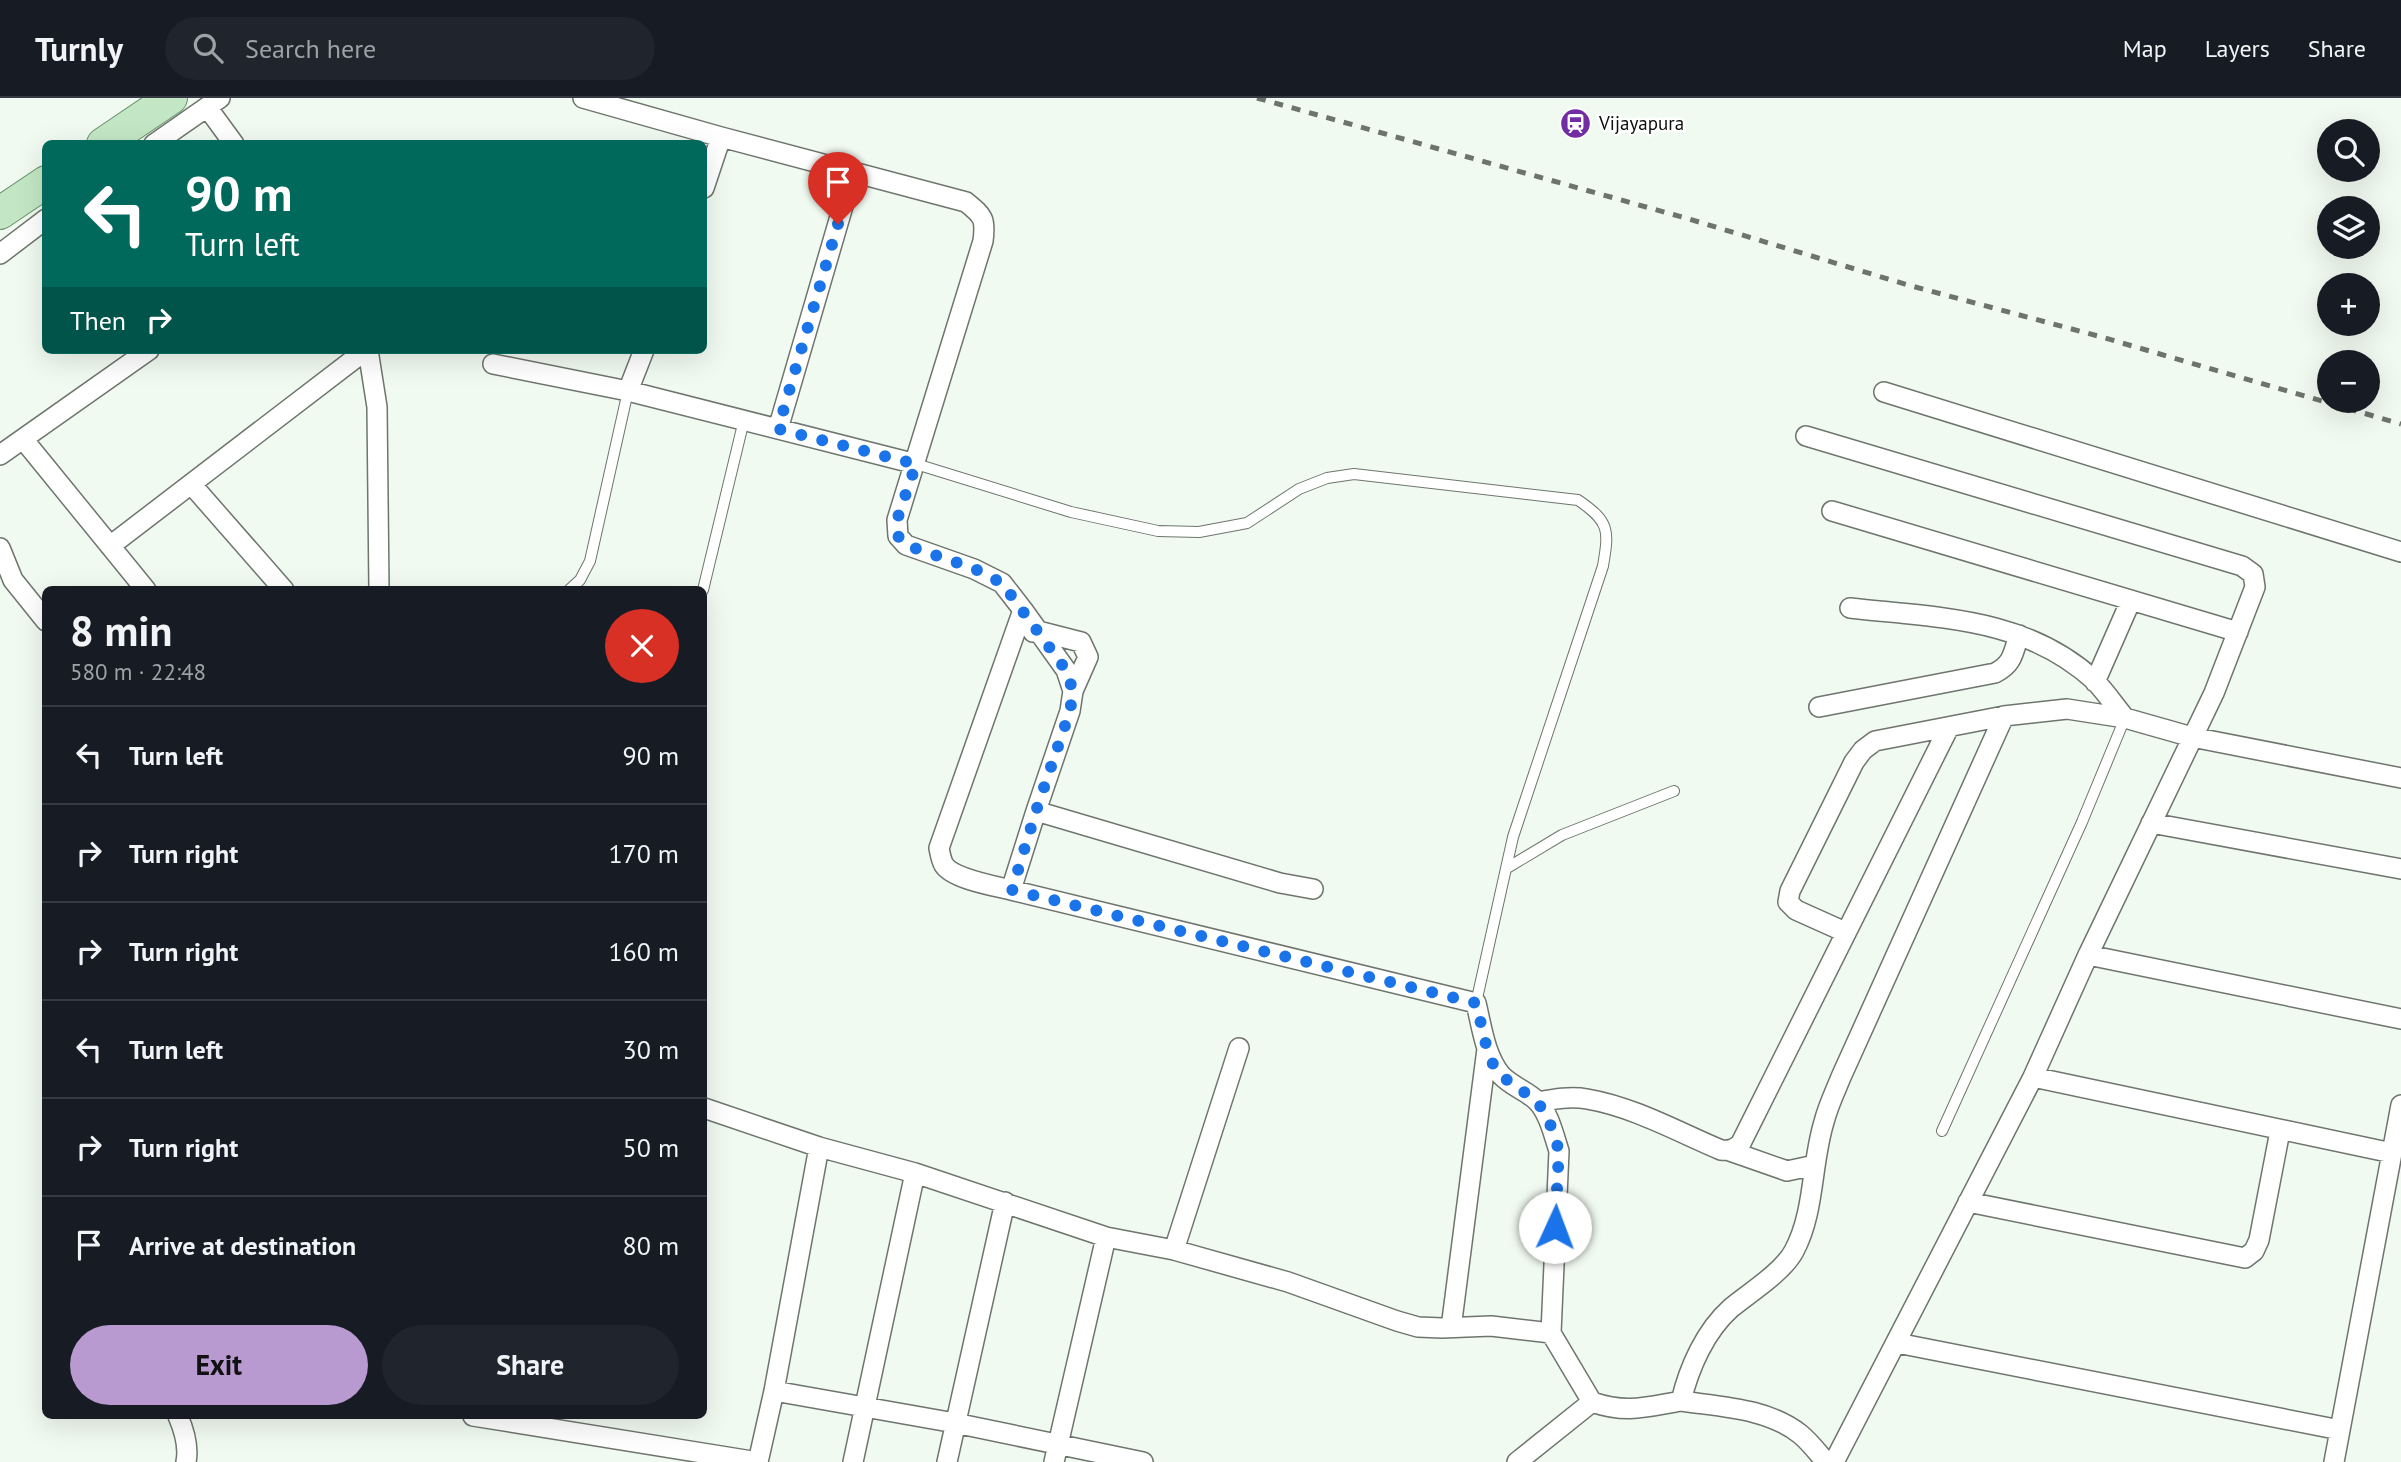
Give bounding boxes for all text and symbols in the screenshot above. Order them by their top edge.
search box [165,17,655,80]
text: Turnly [35,27,123,70]
icon: search [189,29,227,67]
text: Search here [245,32,376,65]
text: Map [2123,33,2167,64]
text: Layers [2205,33,2270,64]
text: Share [2308,33,2366,64]
station icon: Vijayapura [1559,106,1593,140]
place label: Vijayapura [1598,111,1684,135]
map controls [2317,119,2380,413]
button: search [2317,119,2380,182]
pin [808,152,868,224]
text: 90 m [185,161,292,225]
icon: arrive [819,163,857,201]
icon: left [70,168,161,259]
button: layers [2317,196,2380,259]
text: Turn left [185,223,300,265]
button: + [2317,273,2380,336]
icon: right [140,301,178,339]
text: Then [70,304,126,337]
button: − [2317,350,2380,413]
text: 8 min [70,603,172,658]
button: close [605,609,679,683]
text: 580 m · 22:48 [70,657,206,686]
icon: left [70,736,108,774]
text: Turn left [129,739,223,772]
text: 90 m [623,739,679,772]
icon: right [70,834,108,872]
text: Turn right [129,837,238,870]
text: 170 m [608,837,679,870]
icon: right [70,932,108,970]
text: Turn right [129,935,238,968]
text: 160 m [608,935,679,968]
icon: left [70,1030,108,1068]
text: Turn left [129,1033,223,1066]
text: 30 m [623,1033,679,1066]
icon: right [70,1128,108,1166]
text: Turn right [129,1131,238,1164]
text: 50 m [623,1131,679,1164]
position arrow [1518,1190,1592,1264]
icon: arrive [70,1226,108,1264]
text: Arrive at destination [129,1229,356,1262]
text: 80 m [623,1229,679,1262]
button: Exit [70,1325,368,1405]
button: Share [382,1325,679,1405]

